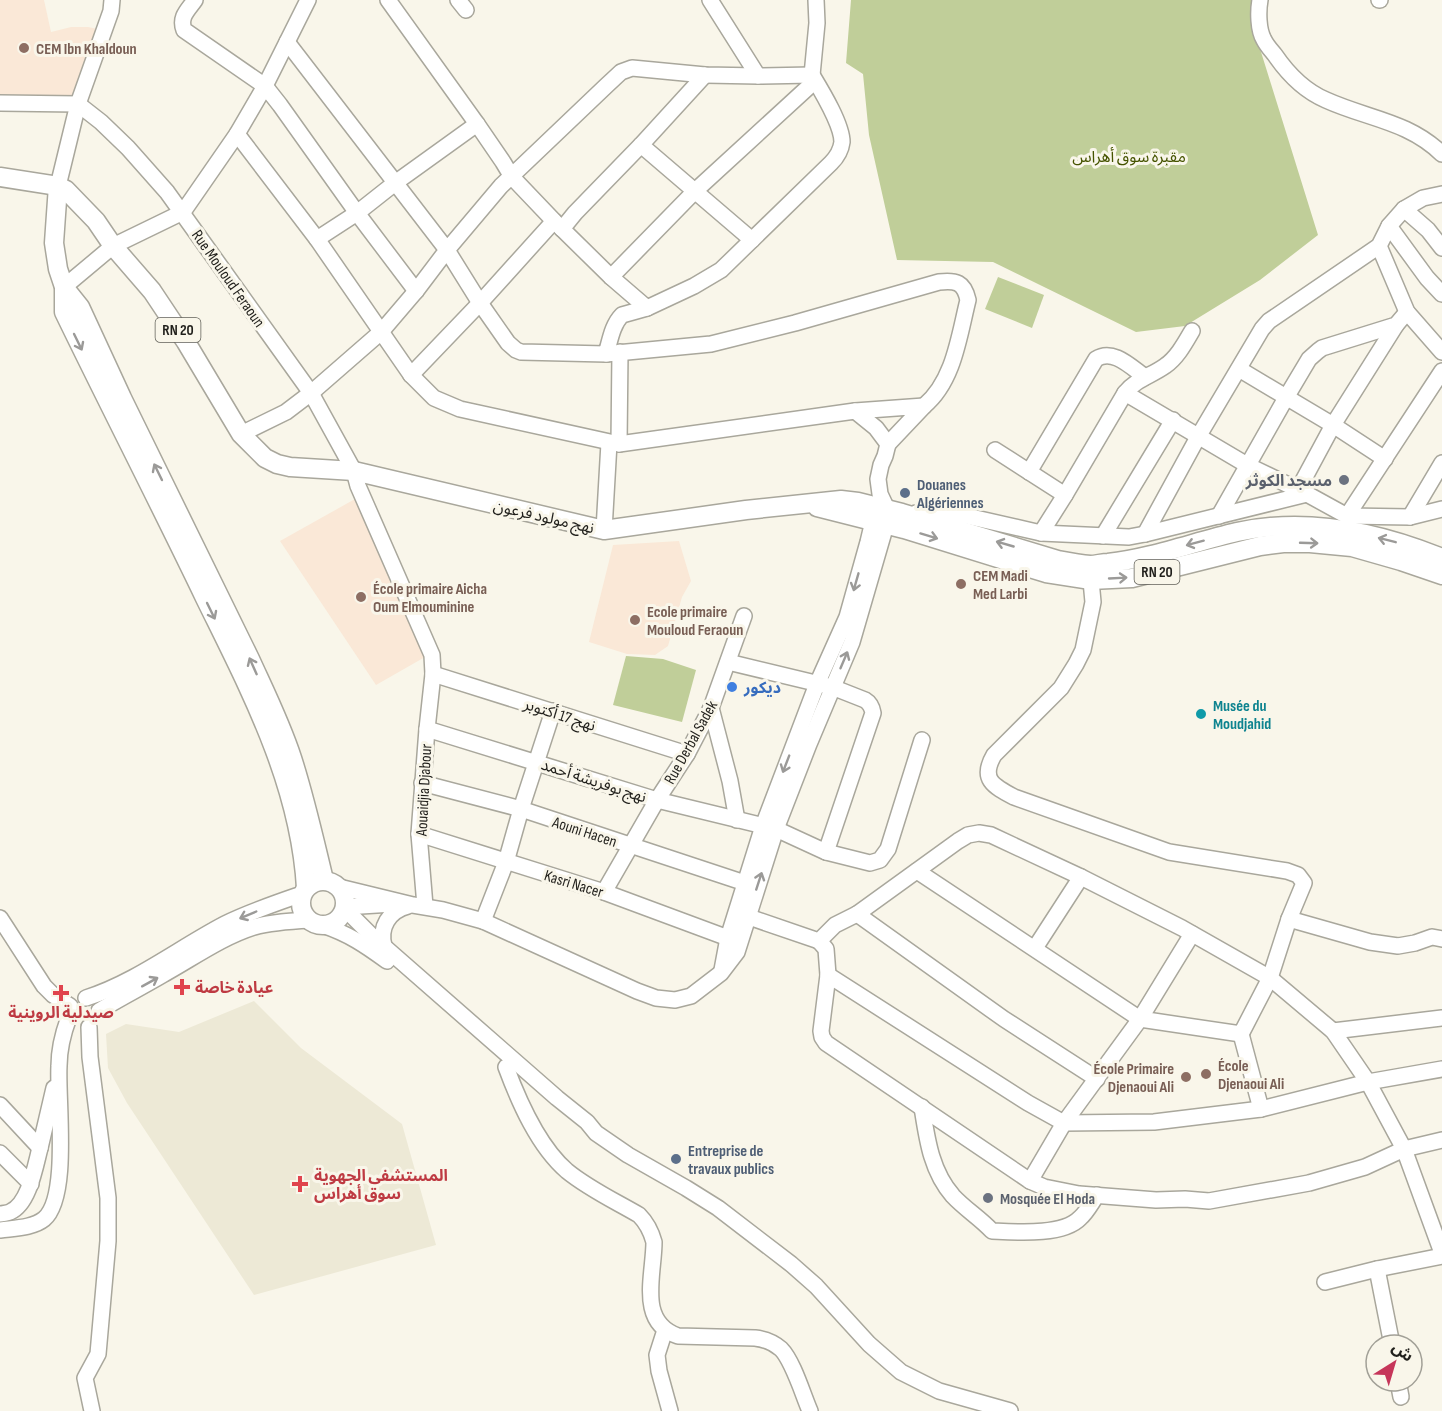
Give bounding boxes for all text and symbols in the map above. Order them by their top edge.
place label: CEM Ibn Khaldoun [36,40,137,59]
marker: CEM Ibn Khaldoun [17,41,31,55]
park label: مقبرة سوق أهراس [1072,147,1186,167]
street label: Rue Mouloud Feraoun [187,227,268,331]
road number: RN 20 [156,318,201,342]
one-way arrow [73,333,85,351]
one-way arrow [152,464,163,482]
place label: مسجد الكوثر [1245,472,1332,491]
marker: مسجد الكوثر [1337,473,1351,487]
place label: Douanes Algériennes [916,476,984,513]
marker: Douanes Algériennes [898,486,912,500]
street label: نهج مولود فرعون [491,497,596,540]
one-way arrow [919,532,938,543]
one-way arrow [1378,533,1397,545]
one-way arrow [996,538,1015,549]
one-way arrow [1186,538,1205,550]
one-way arrow [1299,538,1319,549]
road number: RN 20 [1134,560,1180,584]
place label: CEM Madi Med Larbi [973,567,1028,604]
one-way arrow [850,572,861,591]
one-way arrow [1108,573,1128,584]
marker: CEM Madi Med Larbi [954,577,968,591]
place label: École primaire Aicha Oum Elmouminine [373,580,487,617]
marker: École primaire Aicha Oum Elmouminine [354,590,368,604]
one-way arrow [206,602,218,620]
place label: Ecole primaire Mouloud Feraoun [647,603,743,640]
marker: Ecole primaire Mouloud Feraoun [628,613,642,627]
one-way arrow [839,651,850,670]
one-way arrow [247,657,258,676]
place label: ديكور [743,679,781,698]
marker: ديكور [725,680,739,694]
street label: نهج 17 أكتوبر [520,694,598,738]
place label: Musée du Moudjahid [1213,697,1271,734]
street label: Rue Derbal Sadek [661,698,722,788]
marker: Musée du Moudjahid [1194,707,1208,721]
street label: Aouaidjia Djabour [413,743,436,838]
street label: نهج بوفريشة أحمد [538,754,649,809]
one-way arrow [780,754,791,773]
street label: Aouni Hacen [549,813,619,852]
street label: Kasri Nacer [542,866,606,903]
one-way arrow [755,872,766,891]
one-way arrow [239,910,257,921]
one-way arrow [141,976,158,988]
marker: عيادة خاصة [173,978,191,996]
place label: عيادة خاصة [195,979,274,998]
marker: صيدلية الروينية [54,986,68,1000]
place label: صيدلية الروينية [8,1004,114,1023]
place label: École Djenaoui Ali [1218,1057,1284,1094]
place label: École Primaire Djenaoui Ali [1094,1060,1174,1097]
marker: École Djenaoui Ali [1199,1067,1213,1081]
marker: École Primaire Djenaoui Ali [1179,1070,1193,1084]
place label: Entreprise de travaux publics [688,1142,774,1179]
marker: Entreprise de travaux publics [669,1152,683,1166]
place label: المستشفى الجهوية سوق أهراس [314,1167,448,1204]
marker: المستشفى الجهوية سوق أهراس [291,1175,309,1193]
place label: Mosquée El Hoda [1000,1190,1095,1209]
marker: Mosquée El Hoda [981,1191,995,1205]
north arrow [1364,1333,1424,1393]
text: ش [1388,1338,1417,1366]

